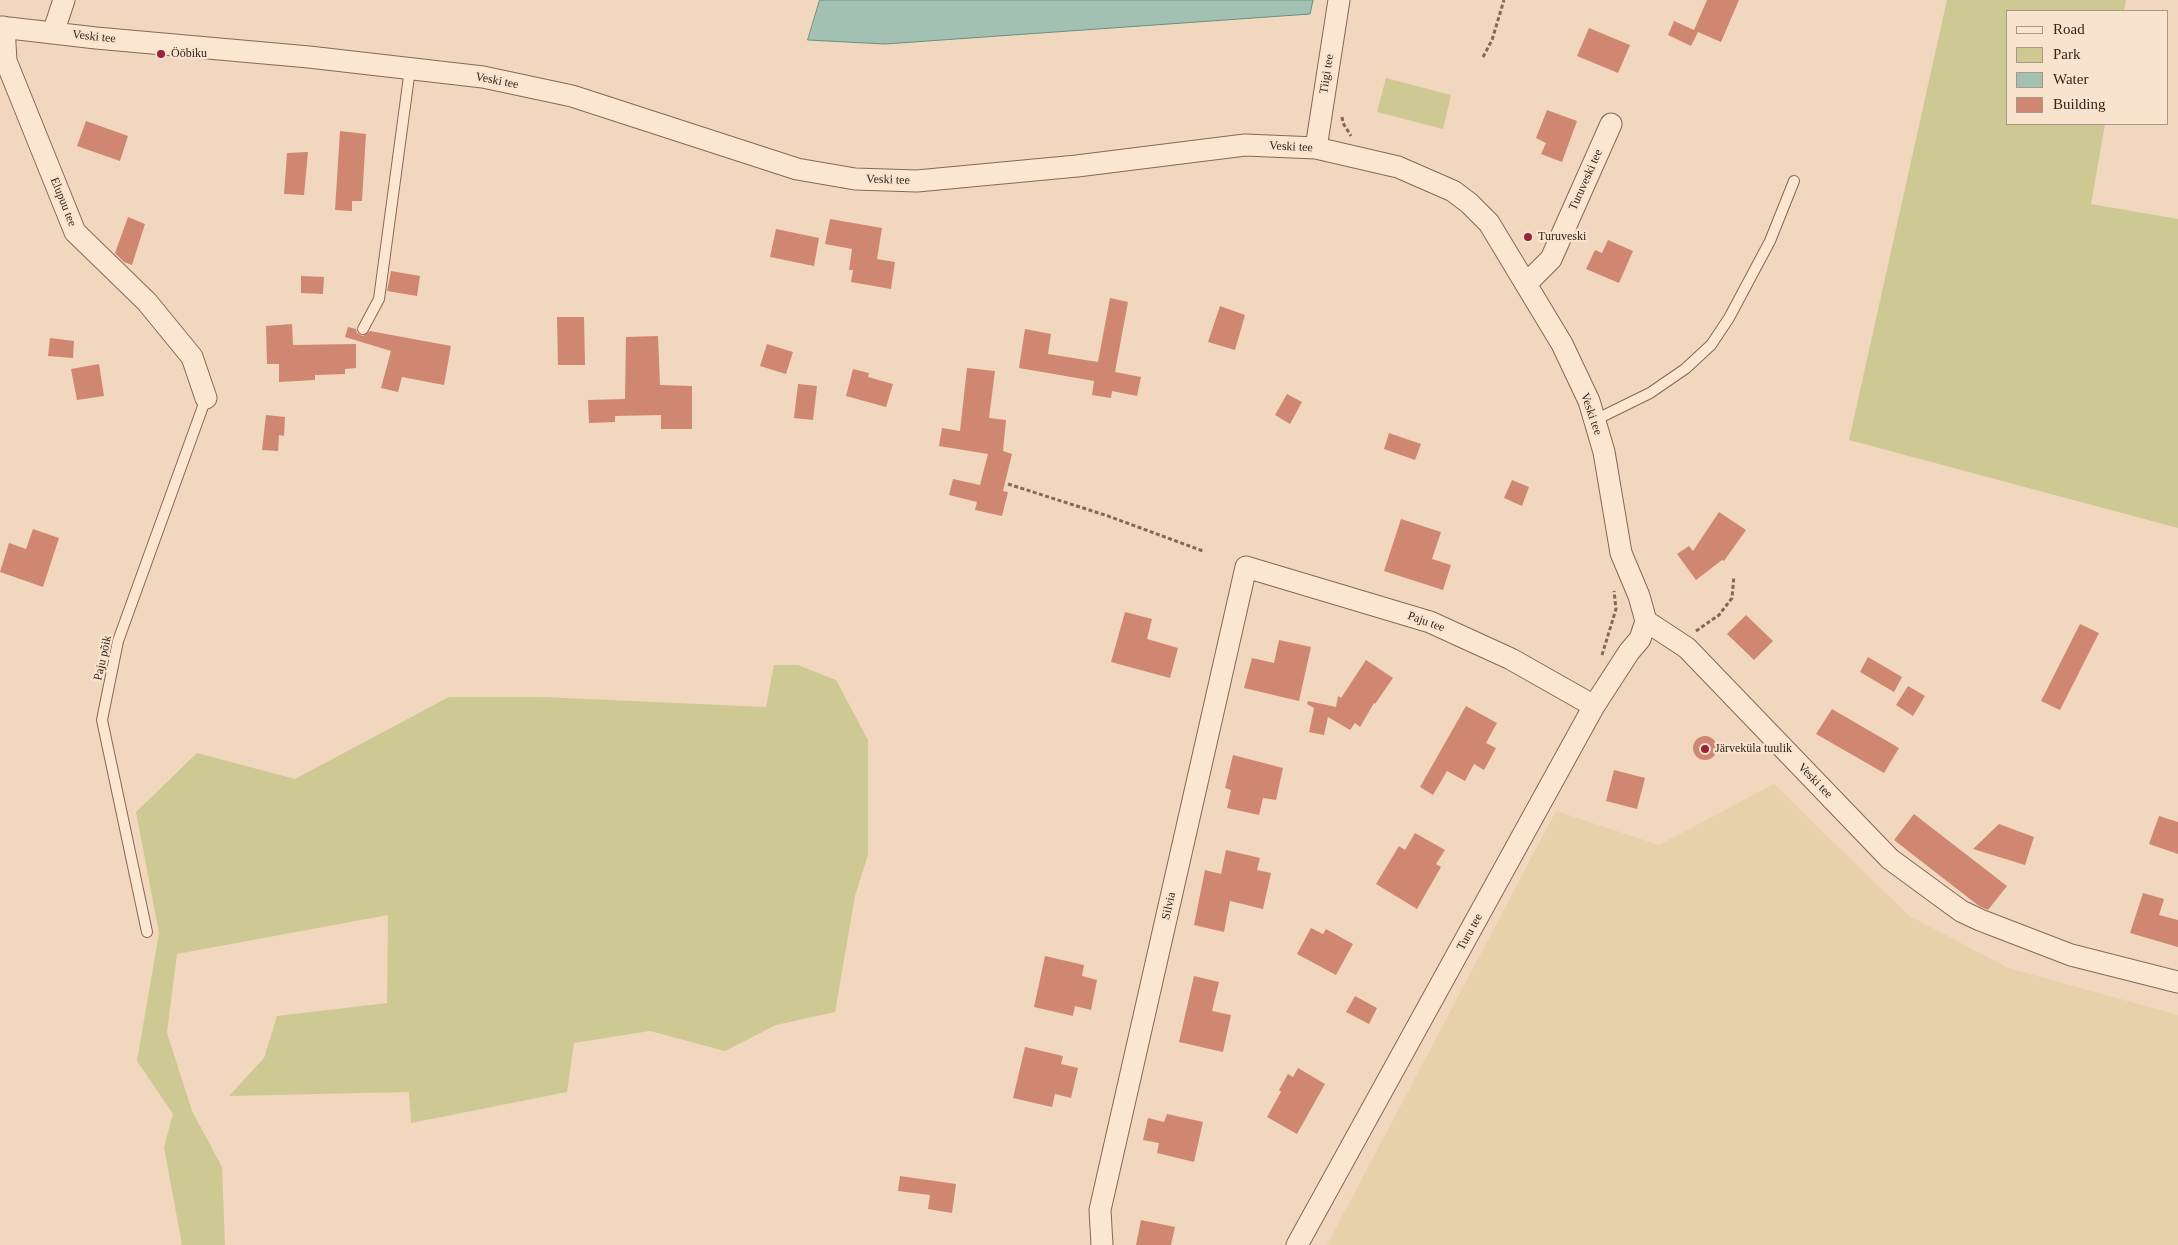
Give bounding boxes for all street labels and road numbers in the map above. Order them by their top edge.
street label: Veski tee [72,28,116,46]
street label: Tiigi tee [1317,53,1337,95]
street label: Veski tee [474,70,520,92]
street label: Veski tee [1269,139,1313,155]
street label: Turuveski tee [1566,147,1606,213]
street label: Veski tee [866,172,910,188]
street label: Elupuu tee [47,175,79,229]
street label: Veski tee [1577,391,1605,437]
street label: Paju tee [1406,609,1446,635]
street label: Paju põik [91,634,115,682]
street label: Veski tee [1795,760,1835,802]
street label: Silvia [1159,891,1179,921]
street label: Turu tee [1454,911,1486,953]

